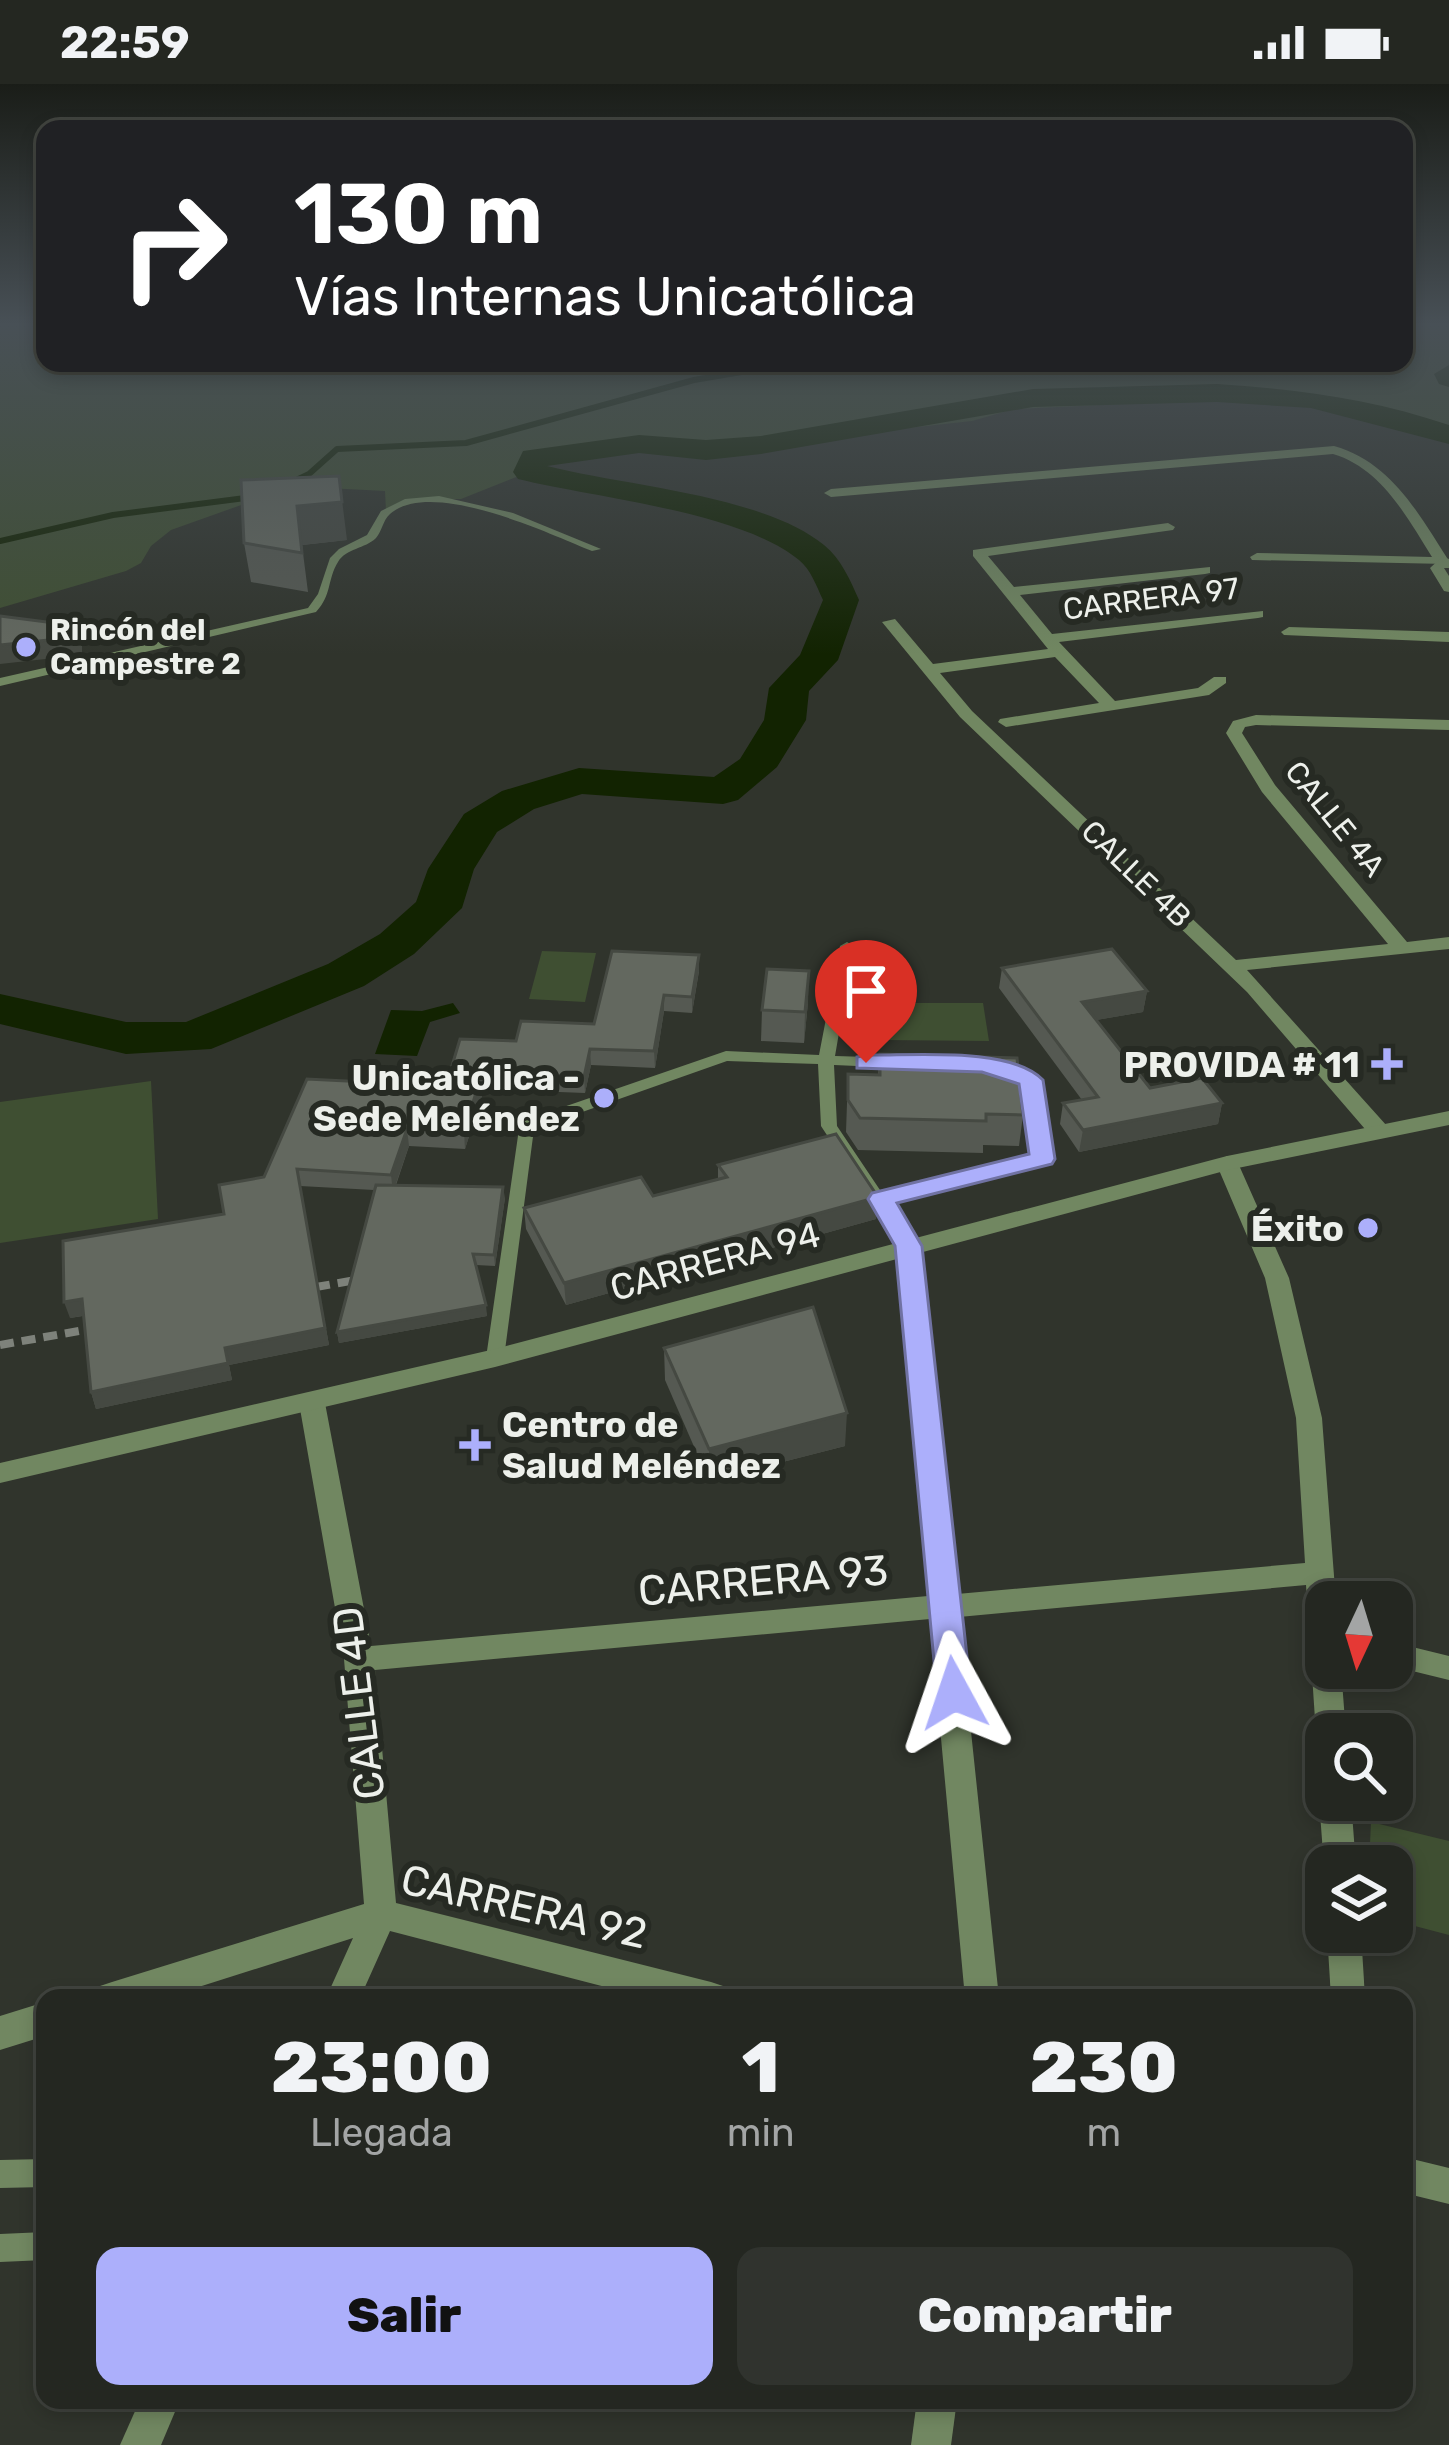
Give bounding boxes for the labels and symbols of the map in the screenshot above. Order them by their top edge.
street label: CARRERA 97 [1061,570,1241,628]
place label: Rincón del Campestre 2 [50,612,241,682]
marker: Rincón del Campestre 2 [13,634,39,660]
street label: CALLE 4A [1278,754,1392,884]
street label: CALLE 4B [1074,813,1198,935]
pin [815,940,917,1063]
place label: PROVIDA # 11 [1124,1043,1360,1086]
marker: PROVIDA # 11 [1371,1048,1403,1080]
place label: Unicatólica - Sede Meléndez [313,1056,580,1140]
marker: Unicatólica - Sede Meléndez [591,1085,617,1111]
place label: Éxito [1251,1207,1344,1250]
street label: CARRERA 94 [605,1212,825,1310]
marker: Éxito [1355,1215,1381,1241]
place label: Centro de Salud Meléndez [502,1403,781,1487]
marker: Centro de Salud Meléndez [459,1429,491,1461]
street label: CARRERA 93 [636,1545,890,1617]
north arrow [1305,1581,1413,1689]
street label: CALLE 4D [322,1604,396,1802]
position arrow [891,1630,1017,1756]
street label: CARRERA 92 [396,1854,652,1960]

